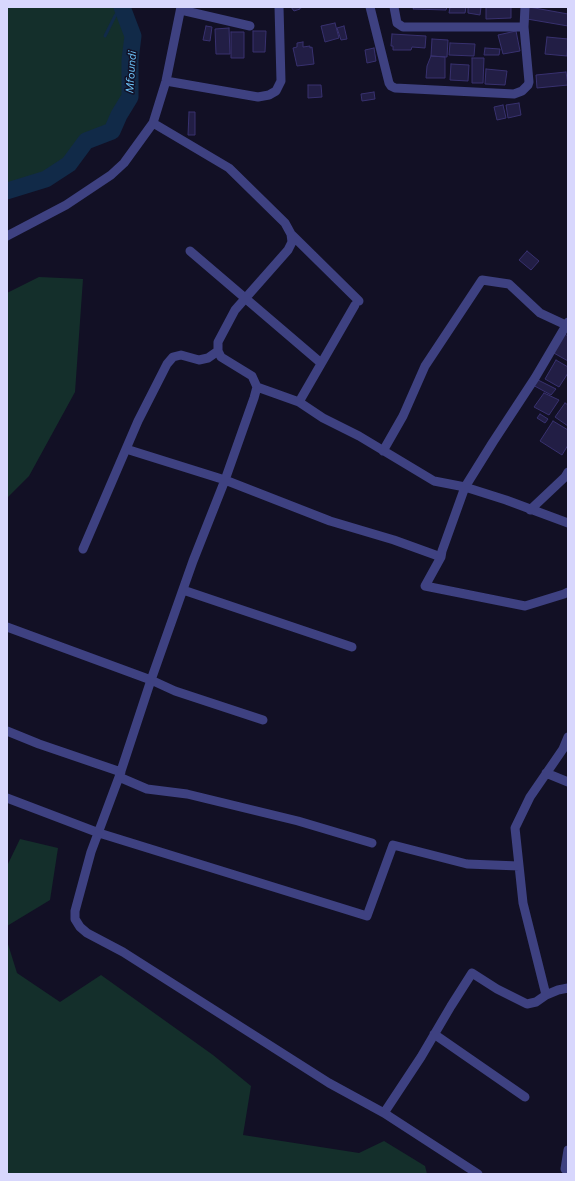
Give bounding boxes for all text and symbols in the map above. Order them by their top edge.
water label: Mfoundi [123,50,139,94]

